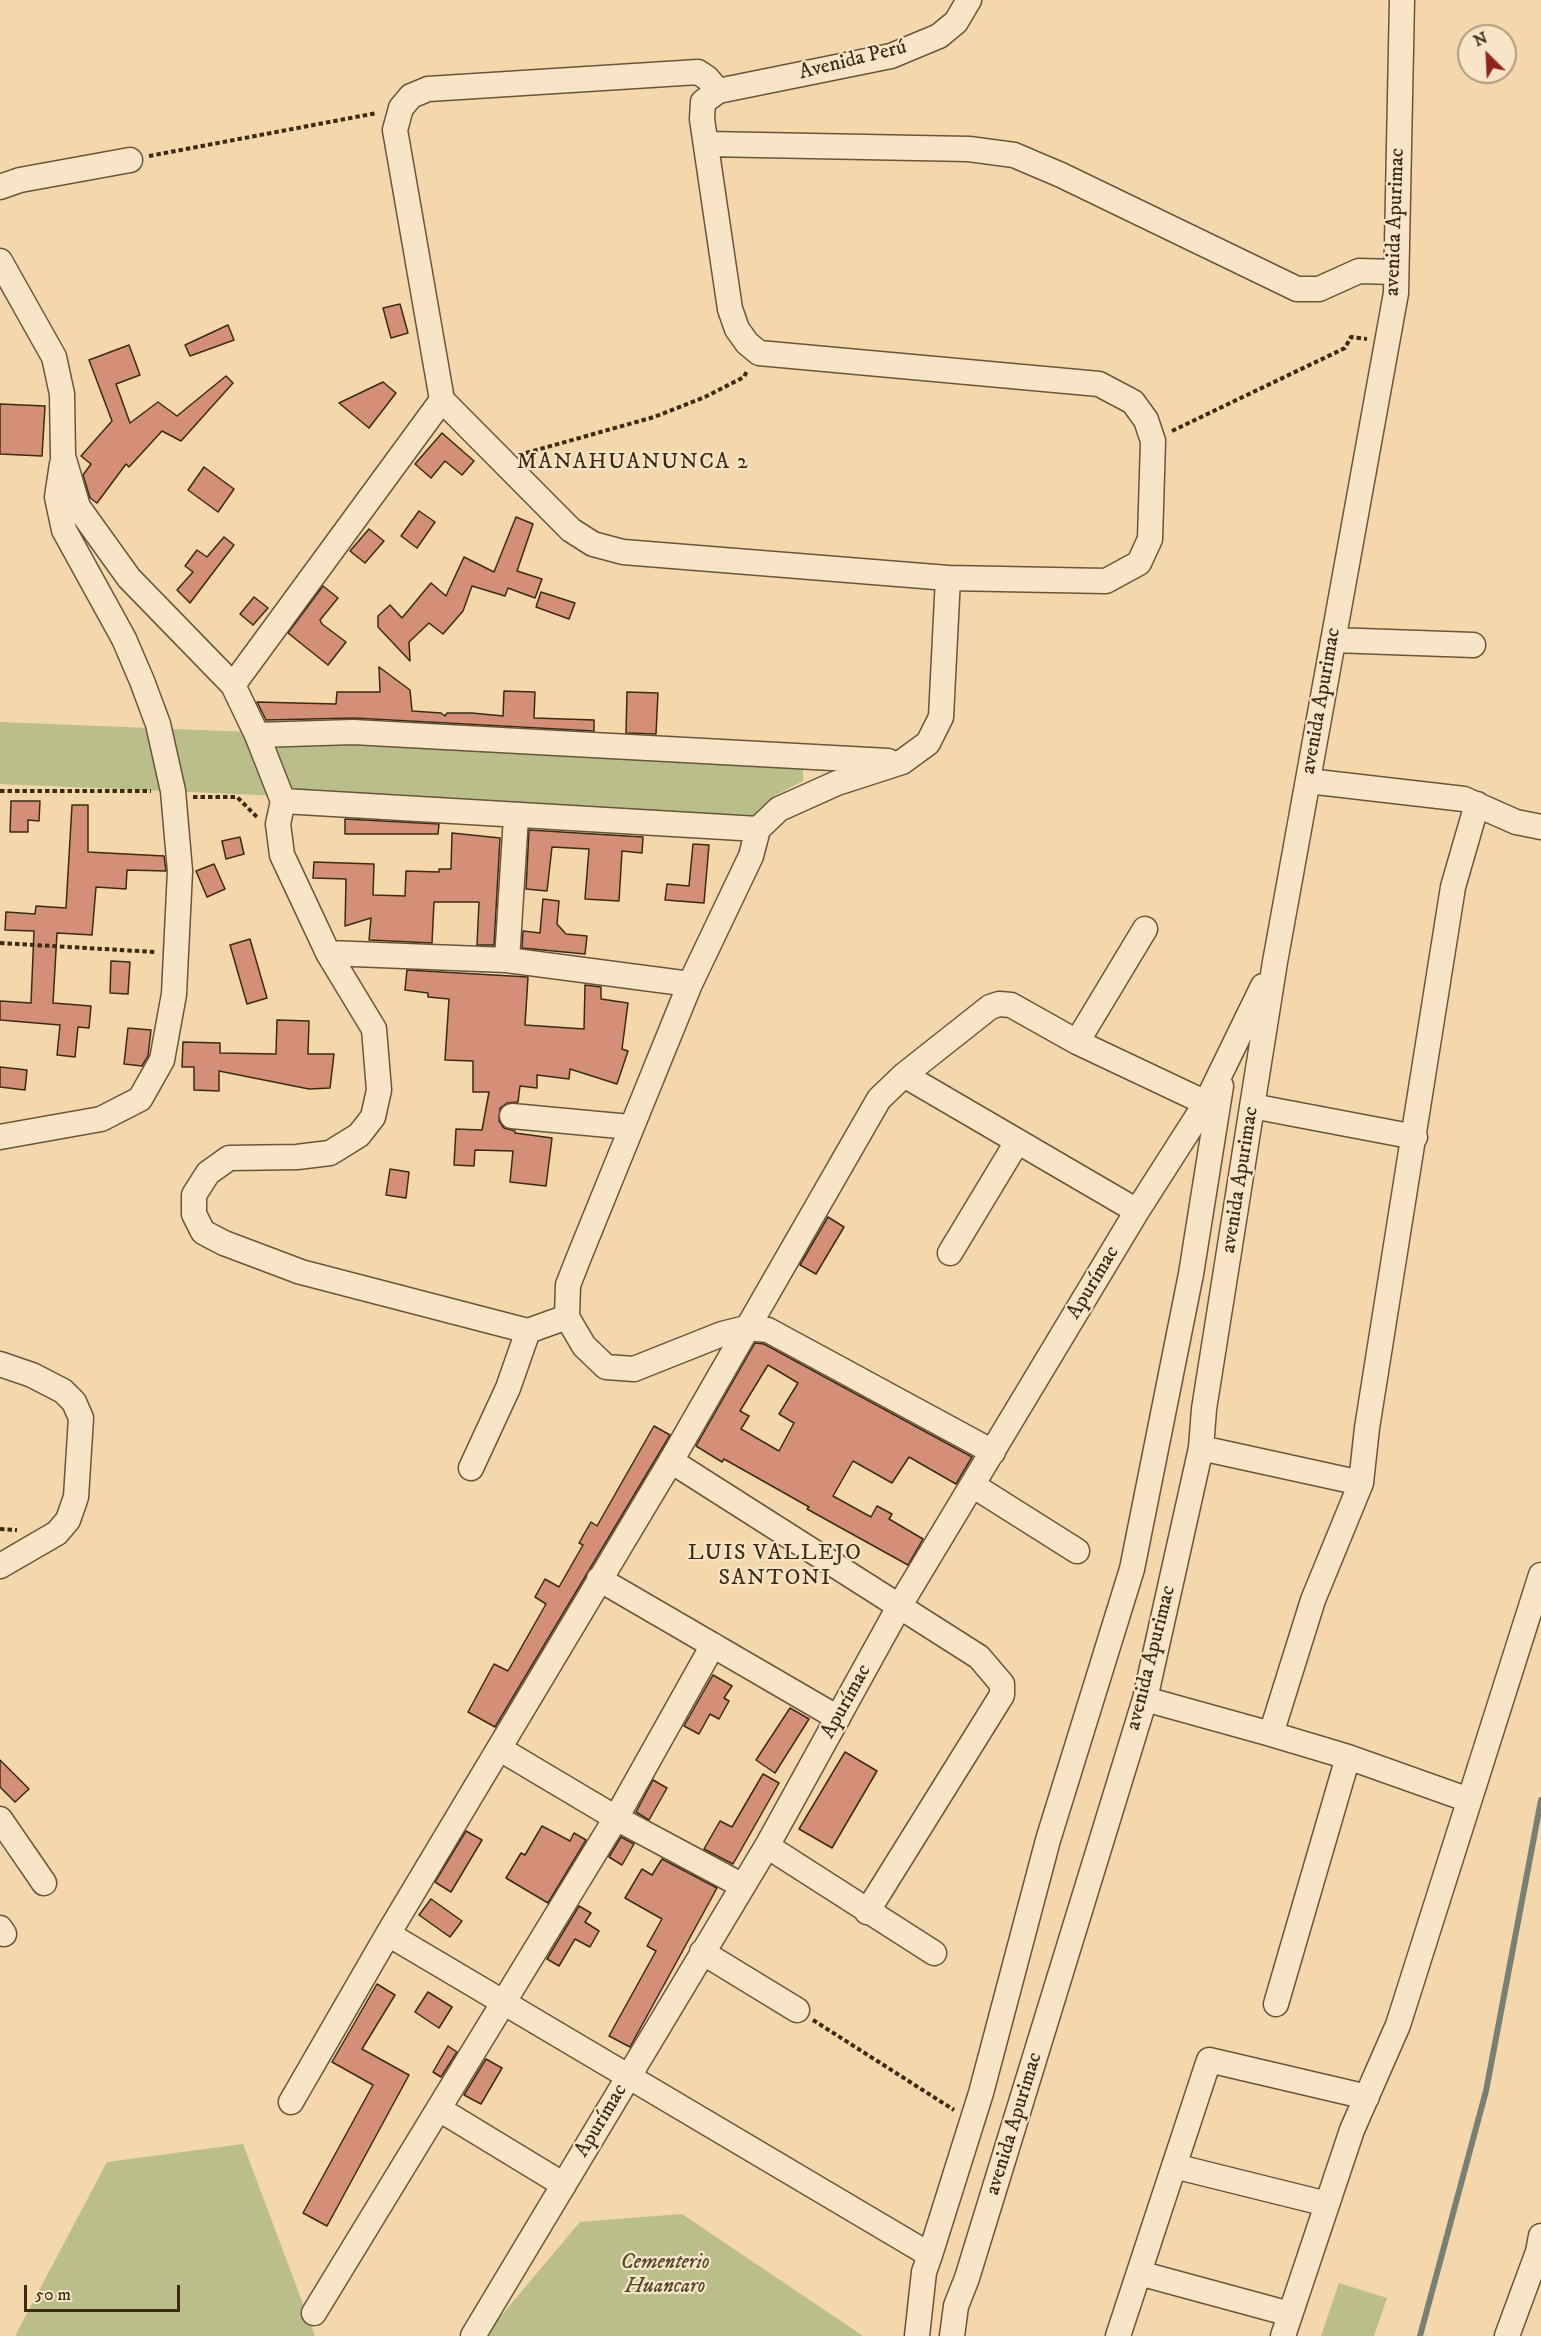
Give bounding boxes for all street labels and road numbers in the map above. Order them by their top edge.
street label: Avenida Perú [797,36,909,86]
street label: avenida Apurimac [1381,148,1411,296]
street label: avenida Apurimac [1297,626,1347,776]
street label: avenida Apurimac [1217,1105,1265,1255]
street label: Apurímac [1062,1242,1126,1324]
street label: avenida Apurimac [1122,1583,1182,1733]
street label: Apurímac [816,1660,878,1744]
street label: avenida Apurimac [981,2050,1049,2198]
street label: Apurímac [570,2080,634,2162]

